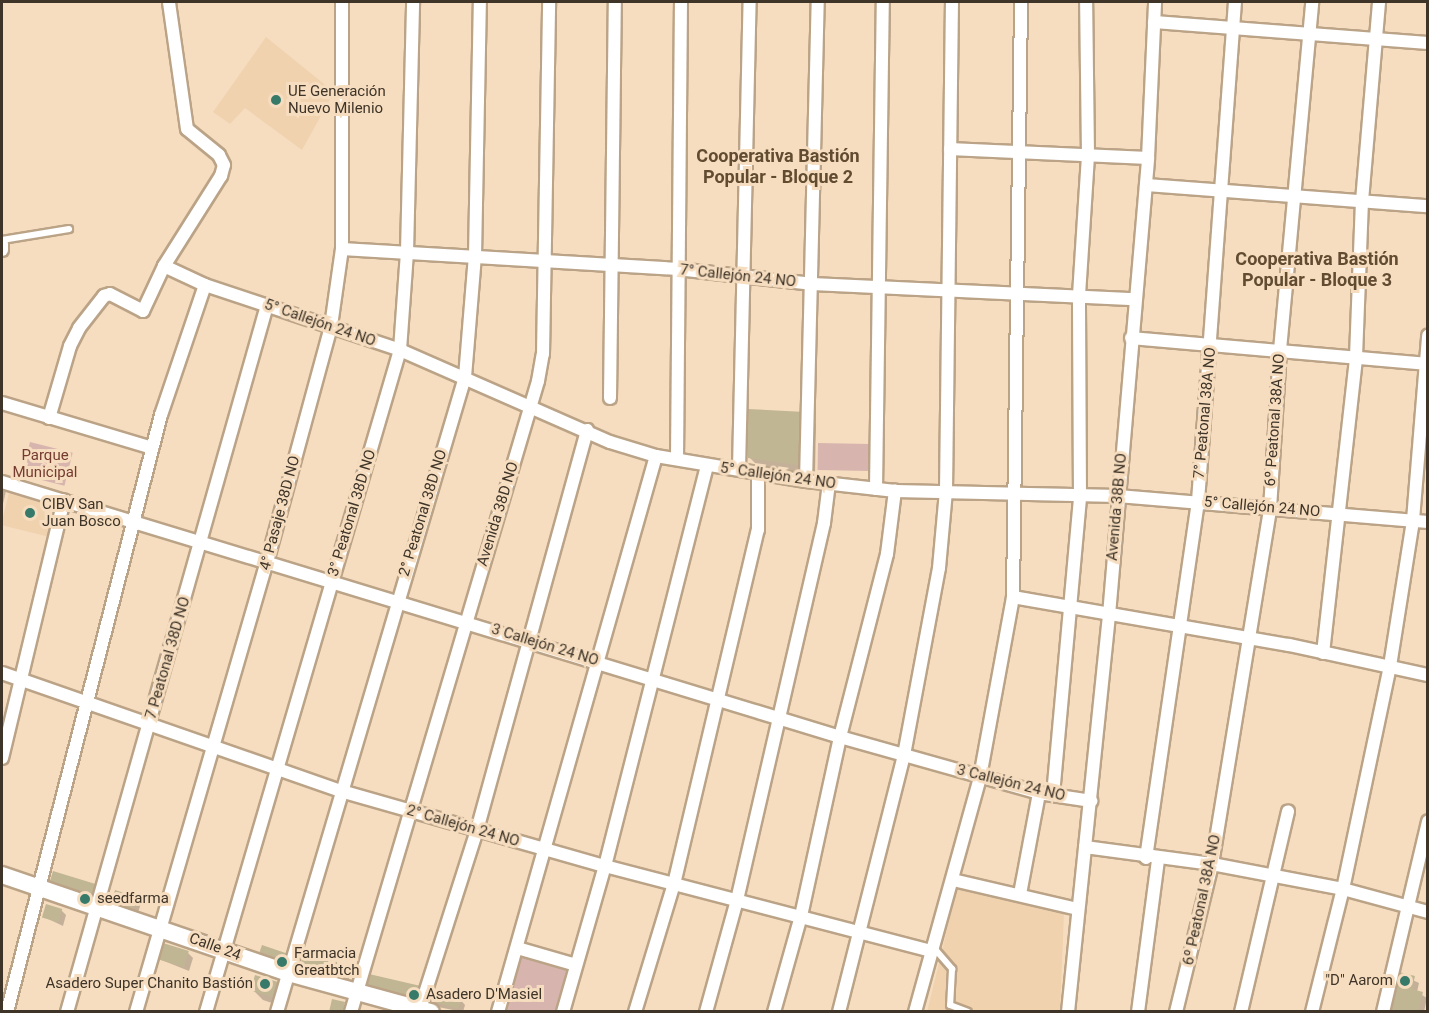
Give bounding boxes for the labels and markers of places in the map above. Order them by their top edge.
place label: UE Generación Nuevo Milenio [288,82,386,117]
marker: UE Generación Nuevo Milenio [269,93,283,107]
place label: CIBV San Juan Bosco [42,495,121,530]
marker: CIBV San Juan Bosco [23,506,37,520]
place label: seedfarma [97,890,169,908]
marker: seedfarma [78,892,92,906]
place label: Farmacia Greatbtch [294,944,360,979]
marker: Farmacia Greatbtch [275,955,289,969]
place label: "D" Aarom [1325,972,1393,990]
marker: "D" Aarom [1398,974,1412,988]
place label: Asadero Super Chanito Bastión [46,975,253,993]
marker: Asadero Super Chanito Bastión [258,977,272,991]
place label: Asadero D'Masiel [426,986,542,1004]
marker: Asadero D'Masiel [407,988,421,1002]

